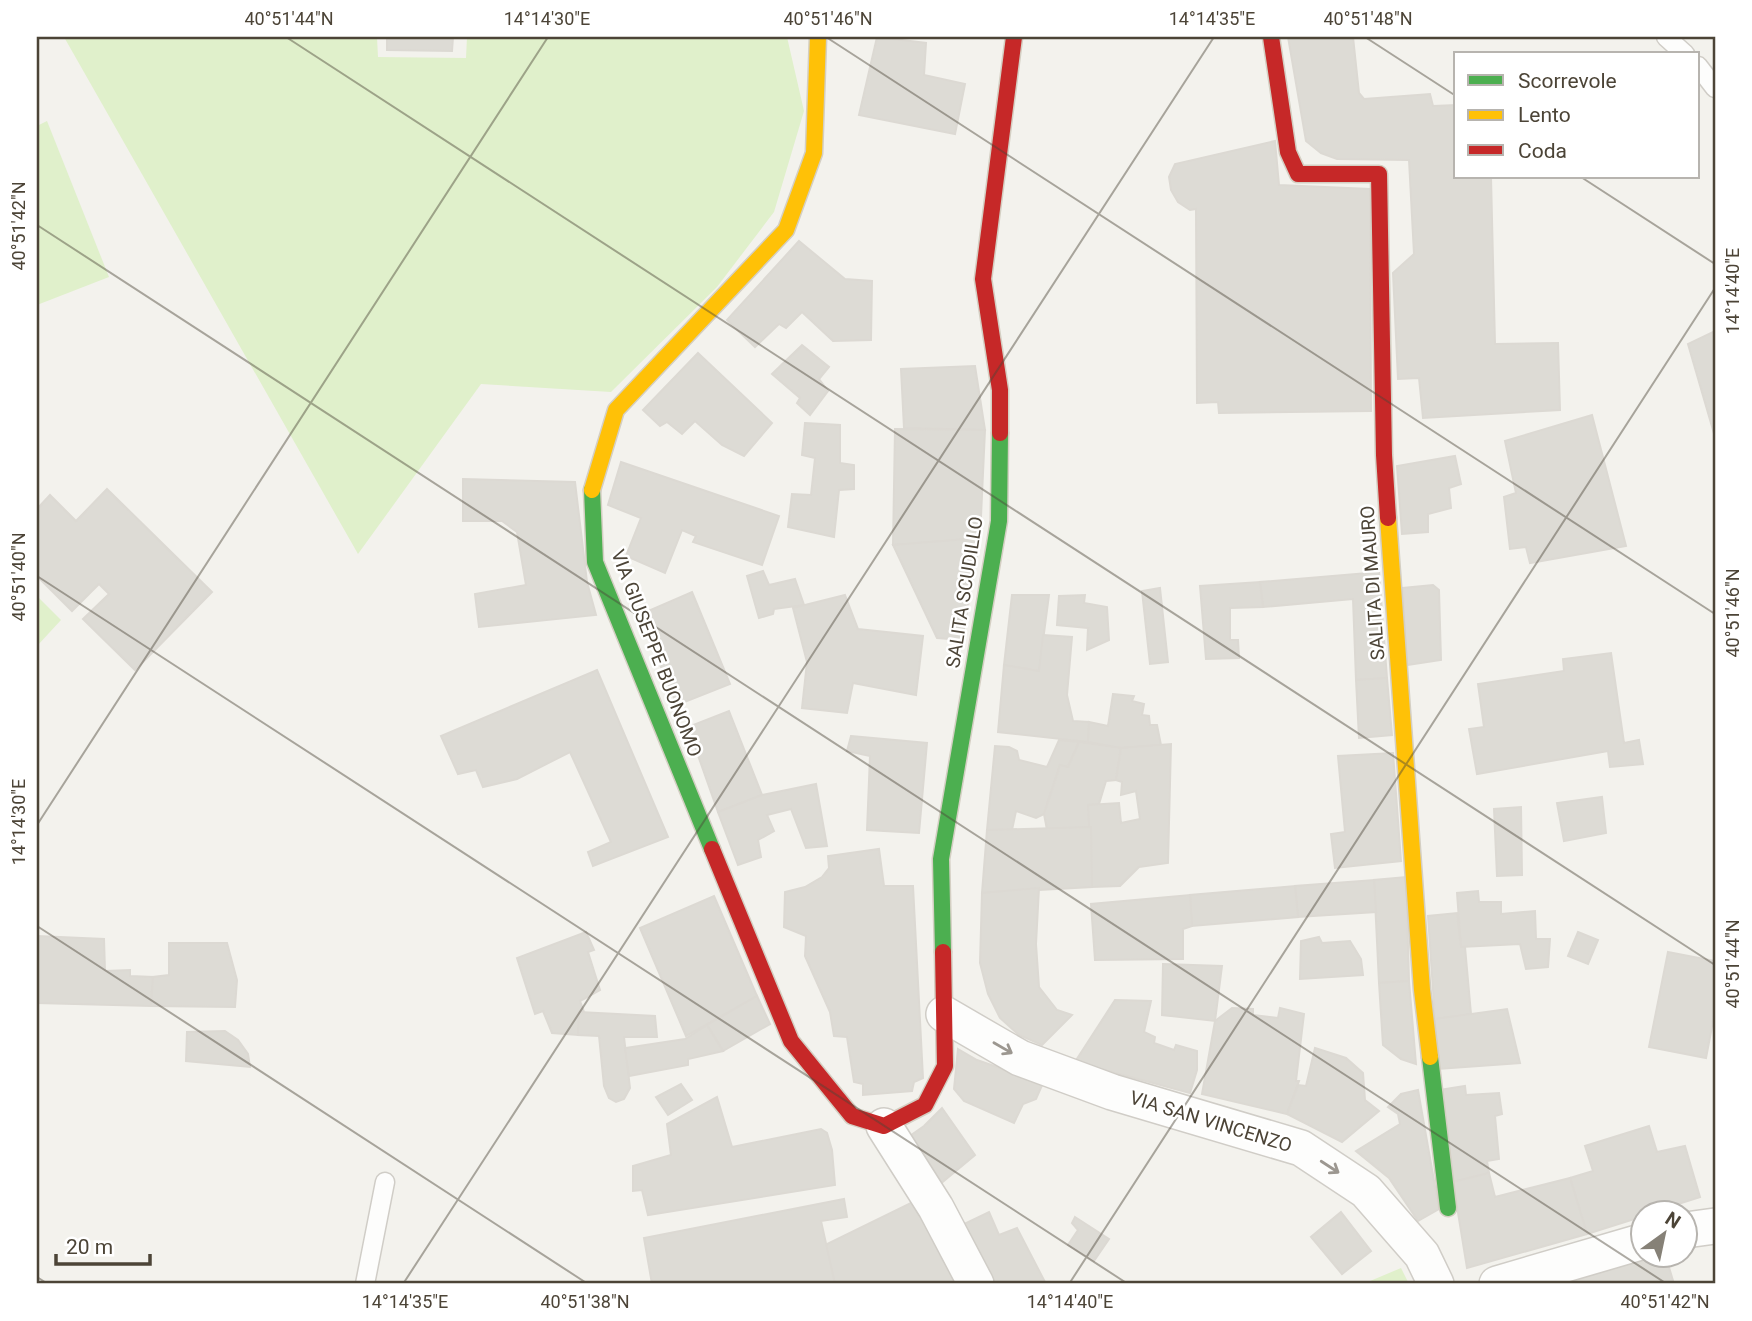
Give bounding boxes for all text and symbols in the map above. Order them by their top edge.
text: 40°51'44"N [244,8,334,29]
text: 14°14'30"E [504,8,590,29]
text: 40°51'46"N [783,8,873,29]
text: 14°14'35"E [1169,8,1255,29]
text: 40°51'48"N [1323,8,1413,29]
legend [1454,52,1700,178]
text: Scorrevole [1518,69,1617,93]
text: Lento [1518,103,1571,127]
text: Coda [1518,139,1567,163]
text: 40°51'42"N [8,181,29,271]
text: 14°14'40"E [1722,248,1743,334]
street label: SALITA DI MAURO [1356,505,1389,661]
street label: SALITA SCUDILLO [941,515,988,669]
text: 40°51'40"N [8,532,29,622]
street label: VIA GIUSEPPE BUONOMO [606,546,707,760]
text: 40°51'46"N [1722,568,1743,658]
text: 14°14'30"E [8,779,29,865]
text: 40°51'44"N [1722,919,1743,1009]
one-way arrow [992,1041,1012,1055]
street label: VIA SAN VINCENZO [1127,1086,1295,1157]
one-way arrow [1320,1160,1339,1175]
north arrow [1630,1198,1700,1268]
text: N [1661,1207,1685,1233]
scale bar [56,1223,150,1267]
text: 20 m [66,1235,113,1259]
text: 14°14'35"E [362,1291,448,1312]
text: 40°51'38"N [540,1291,630,1312]
text: 14°14'40"E [1027,1291,1113,1312]
text: 40°51'42"N [1620,1291,1710,1312]

